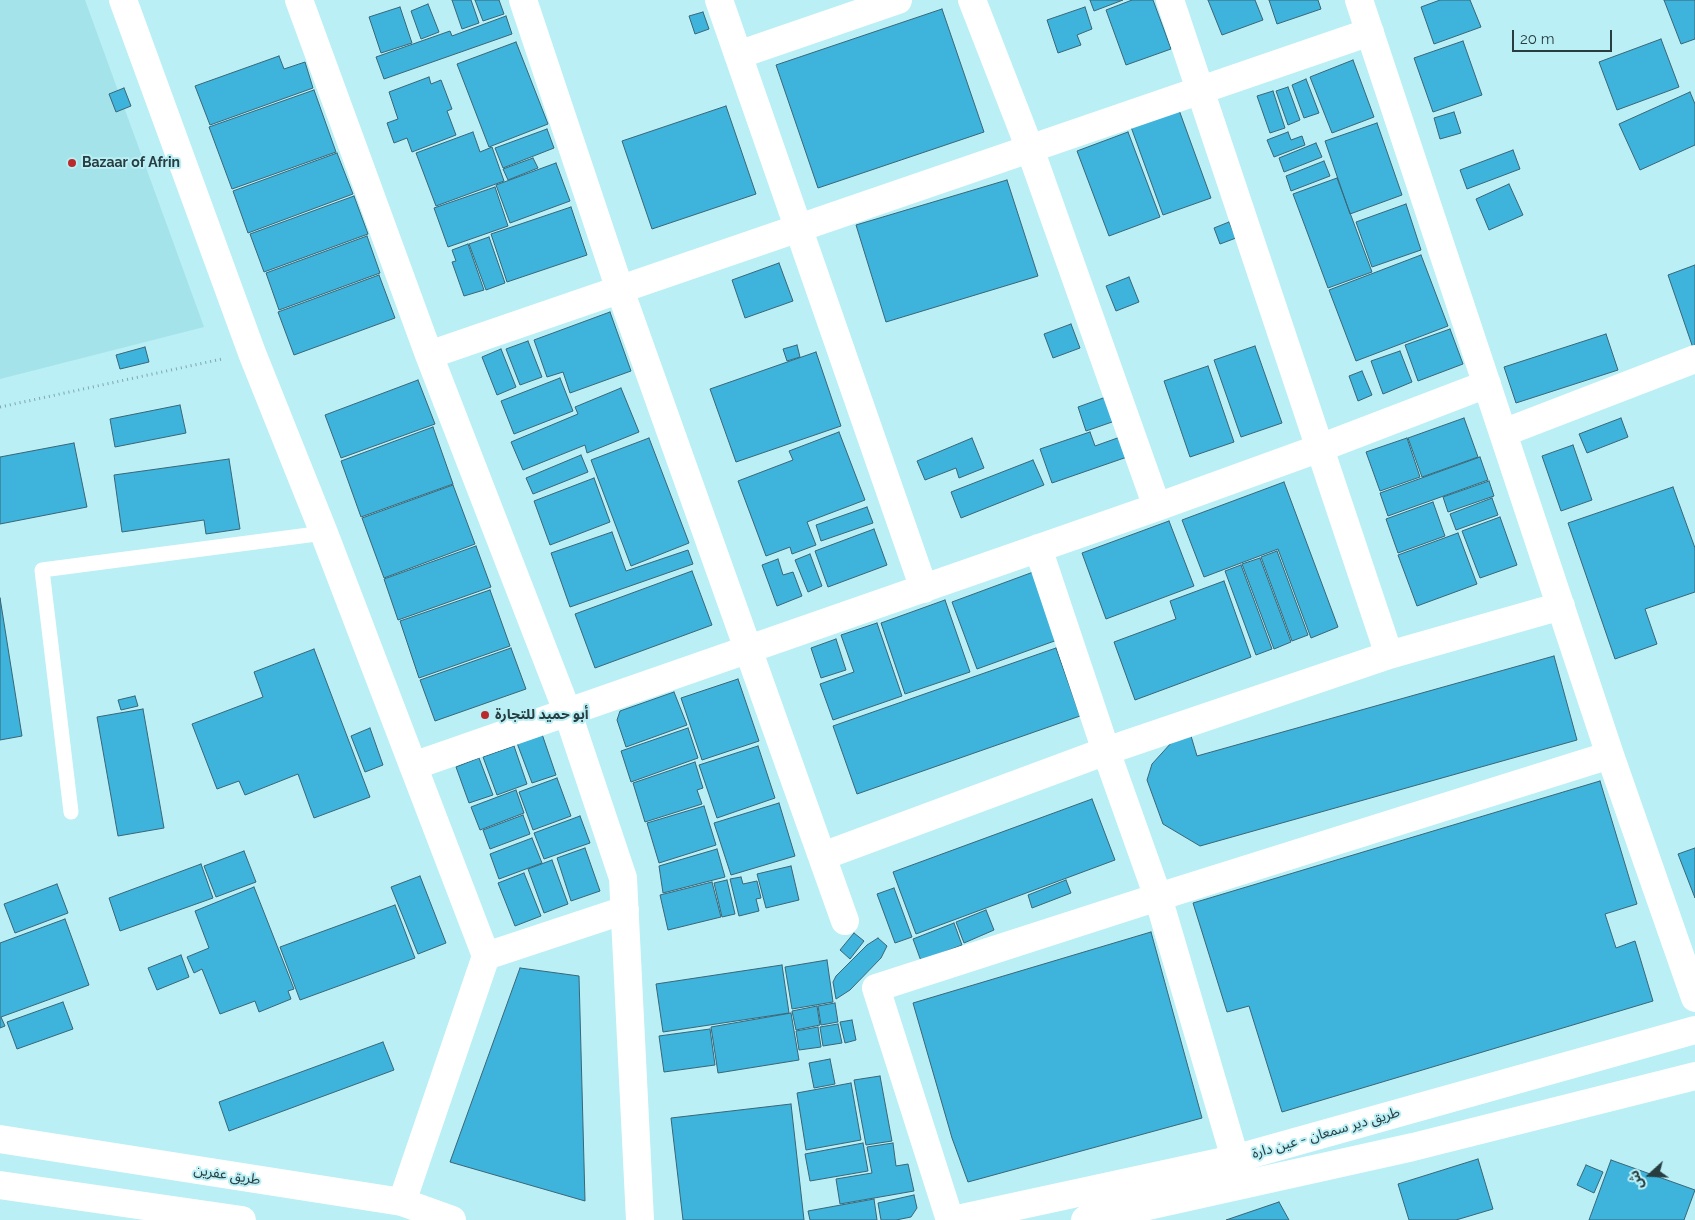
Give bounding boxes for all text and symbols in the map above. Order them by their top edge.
scale bar [1515,20,1615,52]
text: 20 m [1520,30,1555,48]
place label: Bazaar of Afrin [82,155,180,171]
marker: Bazaar of Afrin [66,157,78,169]
place label: أبو حميد للتجارة [495,707,589,723]
marker: أبو حميد للتجارة [479,709,491,721]
street label: طريق دير سمعان - عين دارة [1250,1104,1402,1162]
north arrow [1625,1150,1675,1200]
street label: طريق عفرين [193,1161,261,1189]
text: ش [1625,1168,1647,1192]

